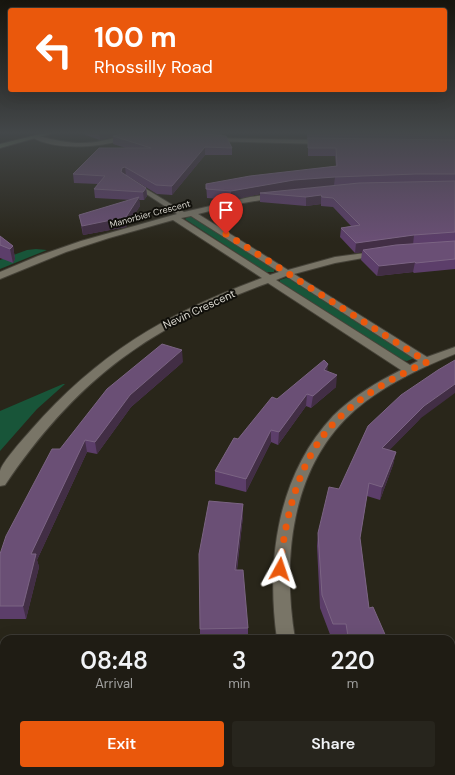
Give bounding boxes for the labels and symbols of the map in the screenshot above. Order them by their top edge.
pin [209,193,243,234]
street label: Manorbier Crescent [108,197,192,231]
street label: Nevin Crescent [161,286,237,332]
position arrow [259,548,301,590]

